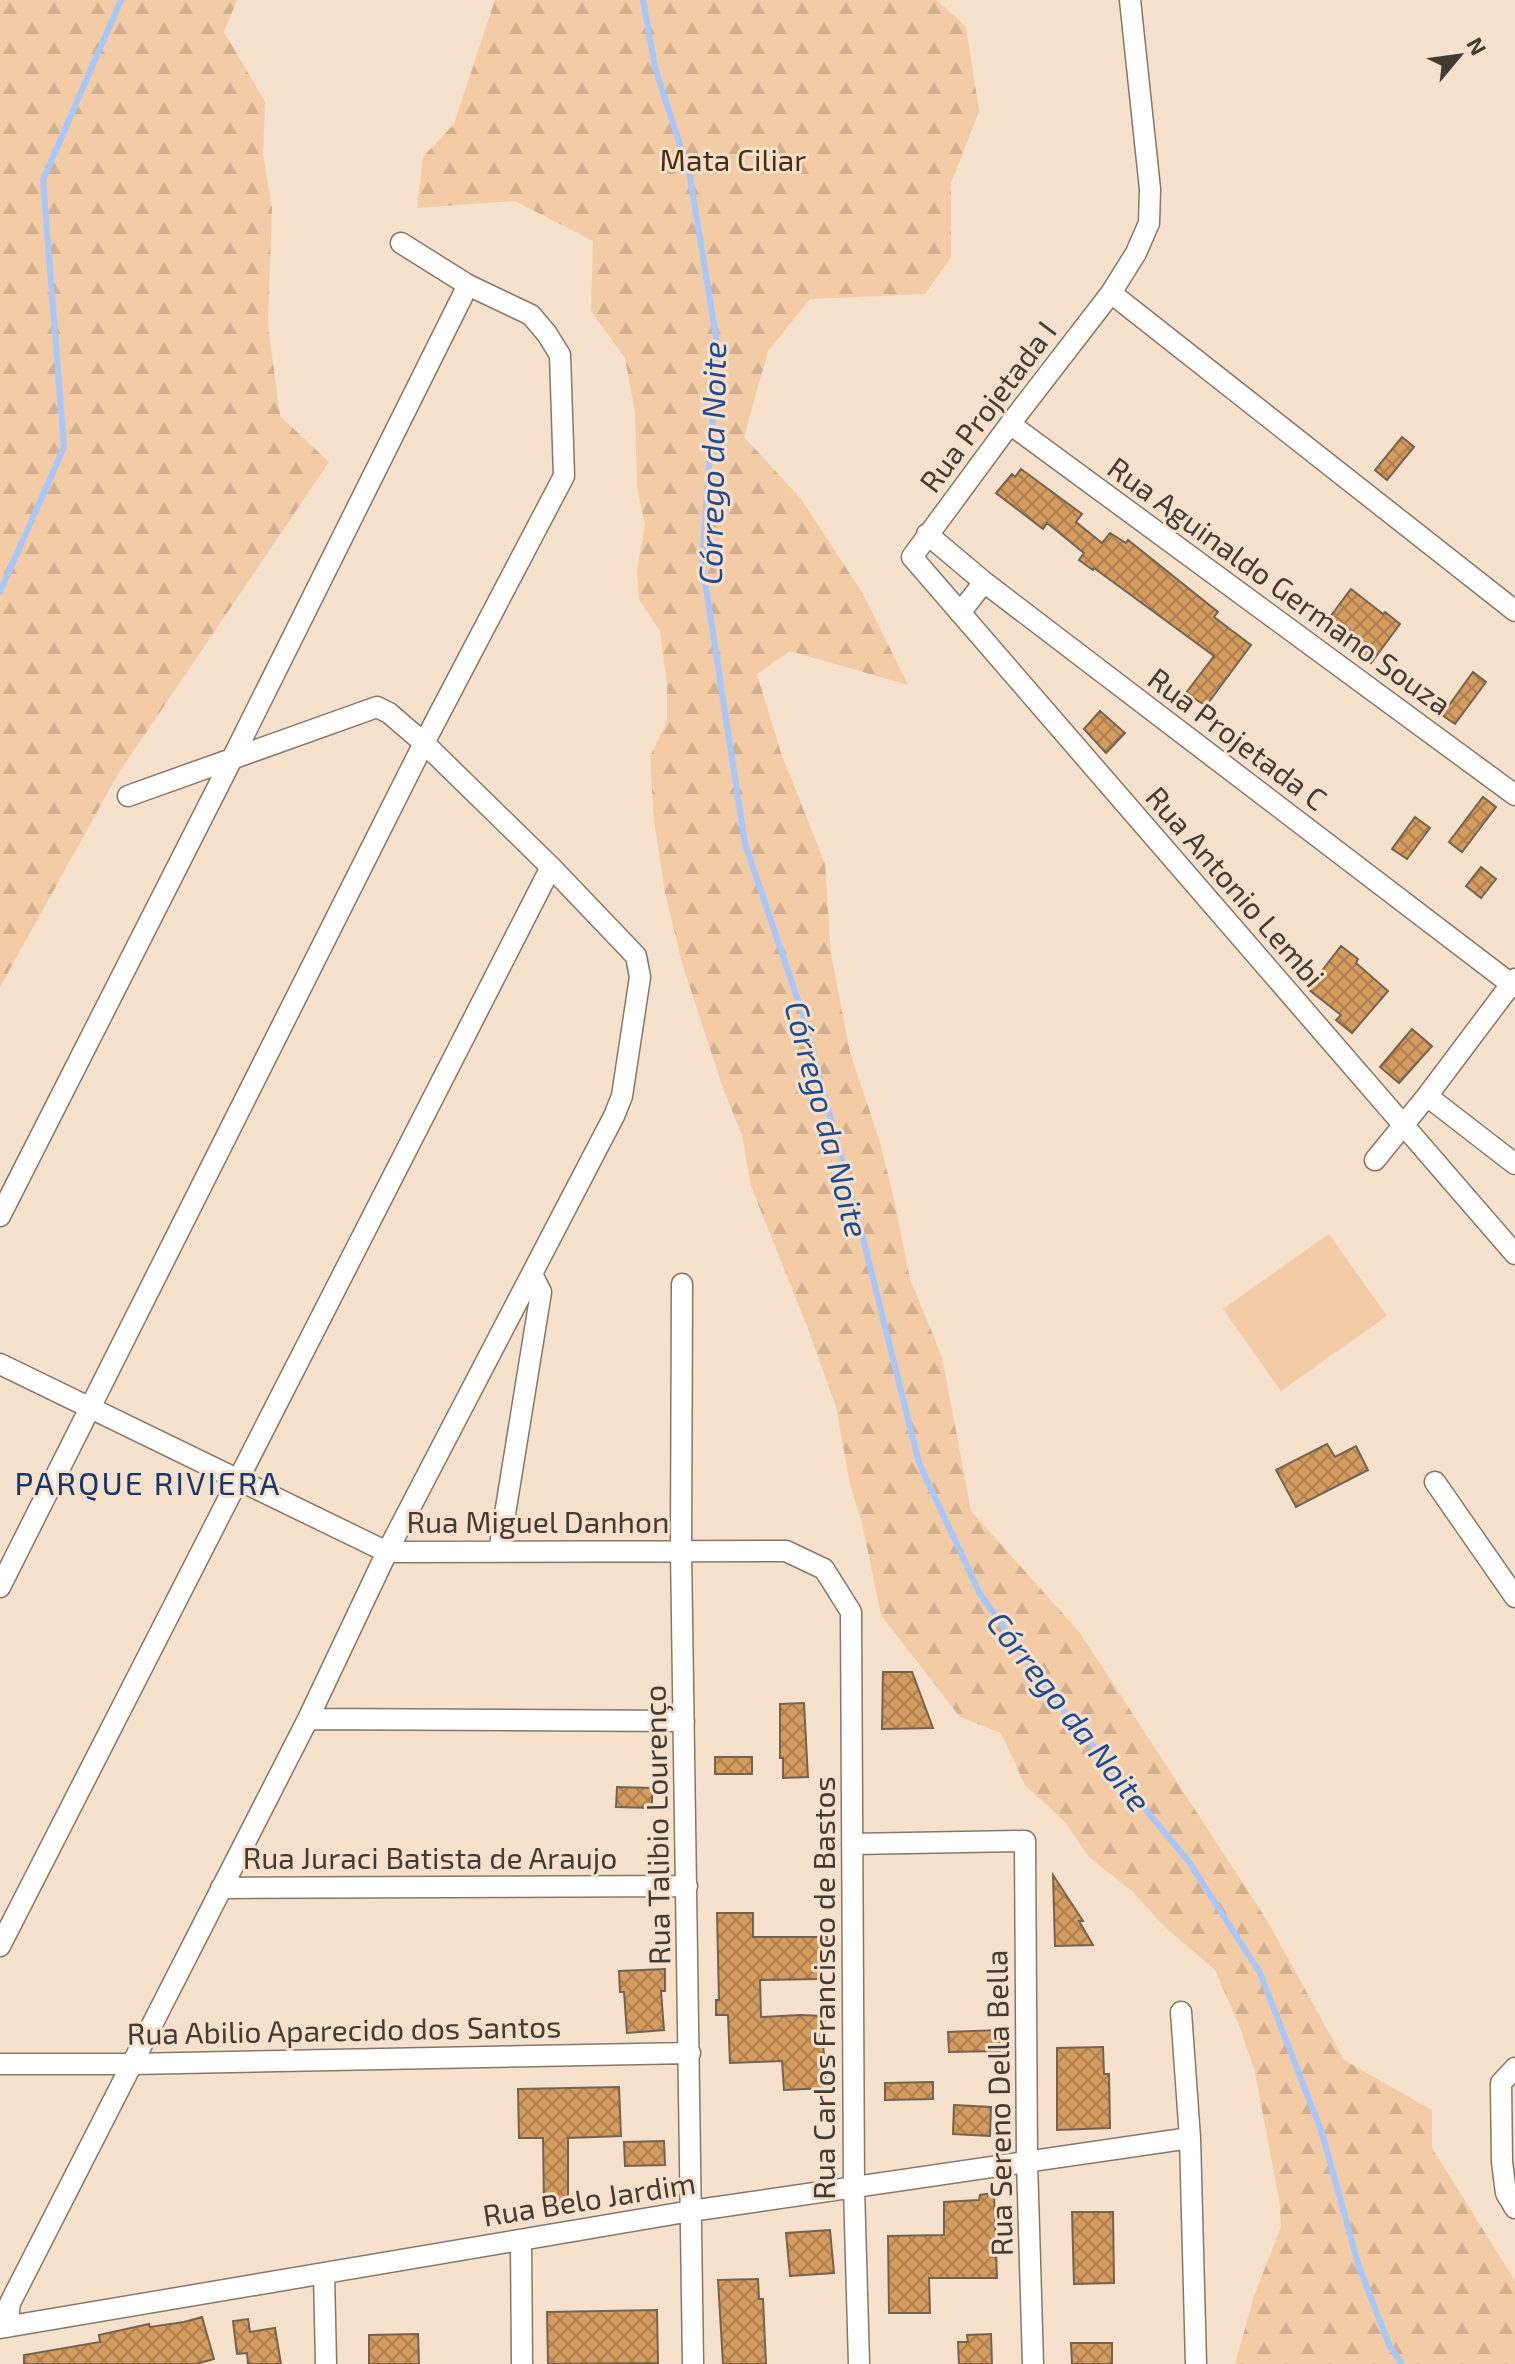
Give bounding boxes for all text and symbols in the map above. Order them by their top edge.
north arrow [1419,16,1499,96]
text: N [1462,33,1493,59]
park label: Mata Ciliar [660,141,806,177]
street label: Rua Projetada I [911,313,1063,499]
water label: Córrego da Noite [690,341,733,585]
street label: Rua Aguinaldo Germano Souza [1101,448,1459,722]
street label: Rua Projetada C [1142,659,1334,817]
street label: Rua Antonio Lembi [1139,779,1333,993]
water label: Córrego da Noite [777,997,878,1242]
district label: PARQUE RIVIERA [15,1463,281,1502]
street label: Rua Miguel Danhon [406,1503,670,1539]
water label: Córrego da Noite [979,1603,1160,1819]
street label: Rua Talibio Lourenço [636,1685,677,1965]
street label: Rua Carlos Francisco de Bastos [805,1776,841,2200]
street label: Rua Juraci Batista de Araujo [243,1839,617,1875]
street label: Rua Sereno Della Bella [977,1949,1019,2257]
street label: Rua Abilio Aparecido dos Santos [126,2007,562,2051]
street label: Rua Belo Jardim [480,2163,698,2233]

